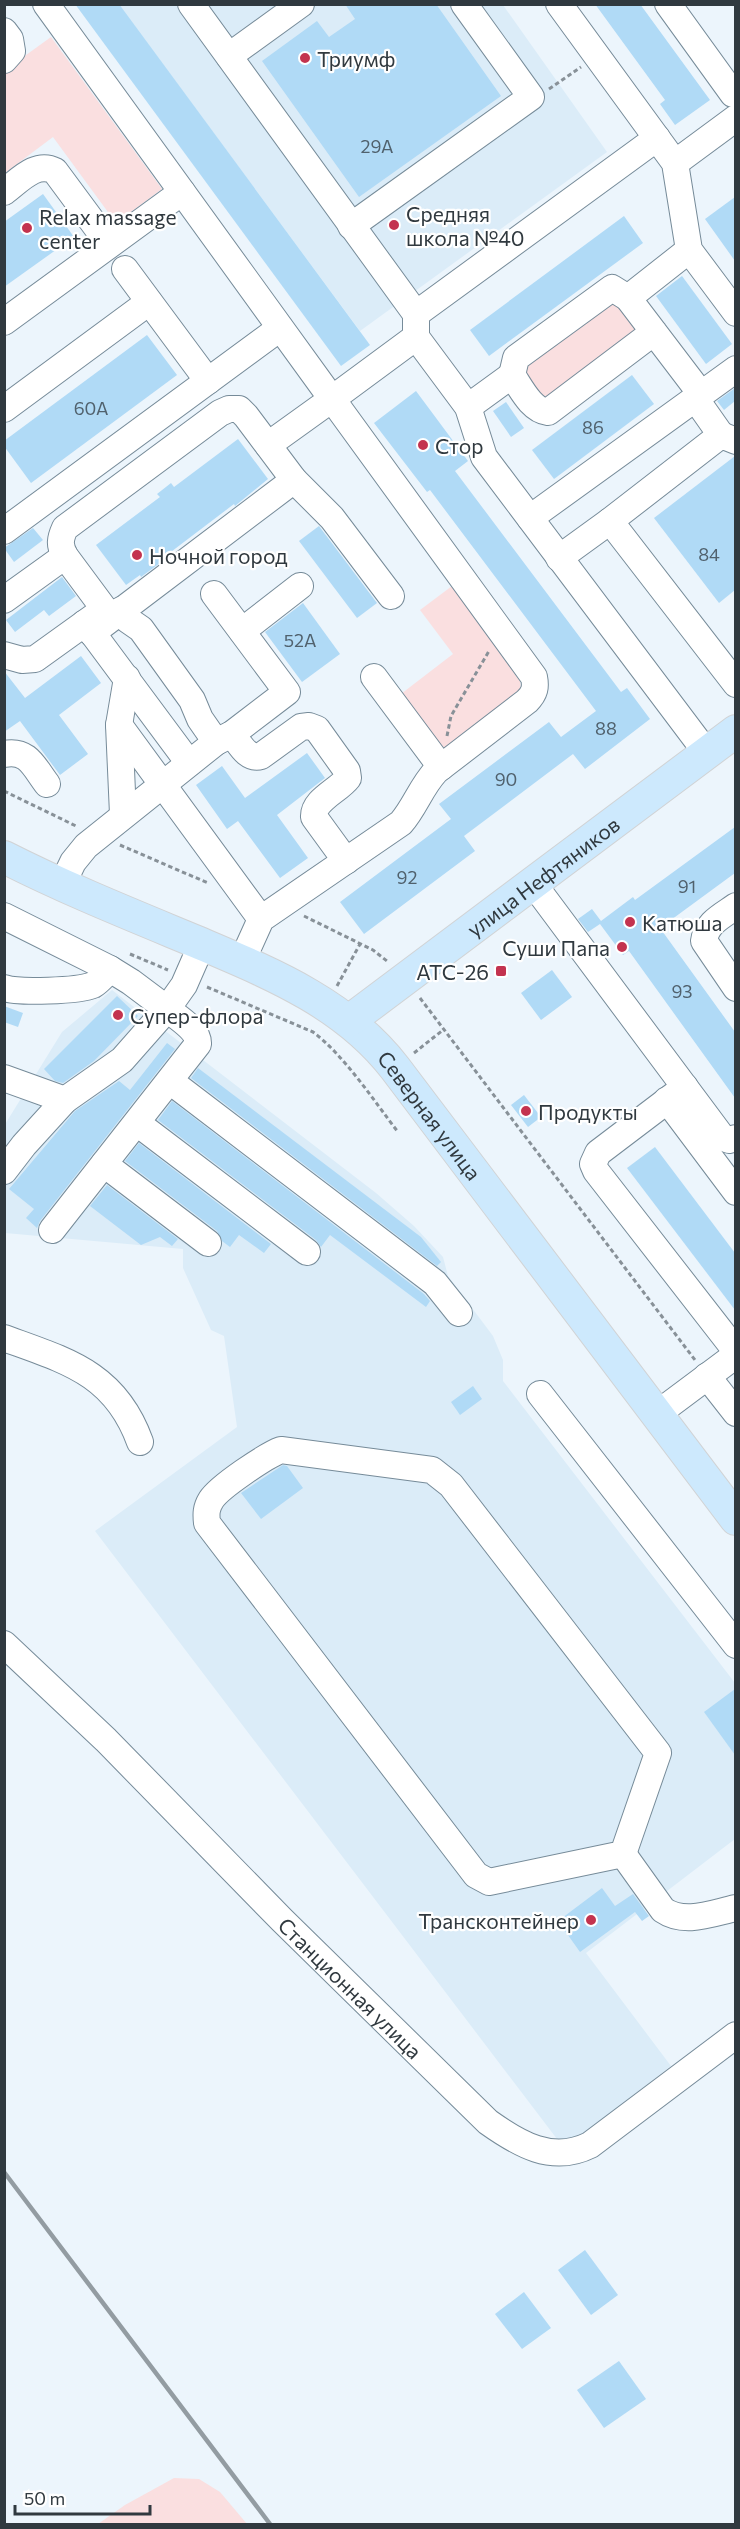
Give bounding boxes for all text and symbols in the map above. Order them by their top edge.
place label: Триумф [317,46,395,71]
marker: Триумф [298,51,312,65]
house number: 29А [361,135,393,157]
place label: Средняя школа №40 [406,201,525,250]
place label: Relax massage center [39,204,177,253]
marker: Средняя школа №40 [387,218,401,232]
marker: Relax massage center [20,221,34,235]
house number: 60А [74,397,108,419]
house number: 86 [582,416,604,438]
place label: Стор [435,433,484,458]
marker: Стор [416,438,430,452]
place label: Ночной город [149,543,288,568]
house number: 84 [698,543,720,565]
marker: Ночной город [130,548,144,562]
house number: 52А [284,629,316,651]
house number: 88 [595,717,617,739]
house number: 90 [495,768,517,790]
street label: улица Нефтяников [461,811,624,941]
house number: 92 [397,866,417,888]
house number: 91 [678,875,696,897]
place label: Катюша [642,910,722,935]
marker: Катюша [623,915,637,929]
place label: Суши Папа [502,935,610,960]
marker: Суши Папа [615,940,629,954]
place label: АТС-26 [416,959,489,984]
marker: АТС-26 [494,964,508,978]
house number: 93 [671,980,693,1002]
place label: Супер-флора [130,1003,263,1028]
marker: Супер-флора [111,1008,125,1022]
street label: Северная улица [373,1045,487,1184]
place label: Продукты [538,1099,638,1124]
marker: Продукты [519,1104,533,1118]
place label: Трансконтейнер [418,1908,579,1933]
street label: Станционная улица [274,1912,428,2063]
marker: Трансконтейнер [584,1913,598,1927]
scale bar [15,2478,150,2516]
text: 50 m [24,2487,65,2509]

